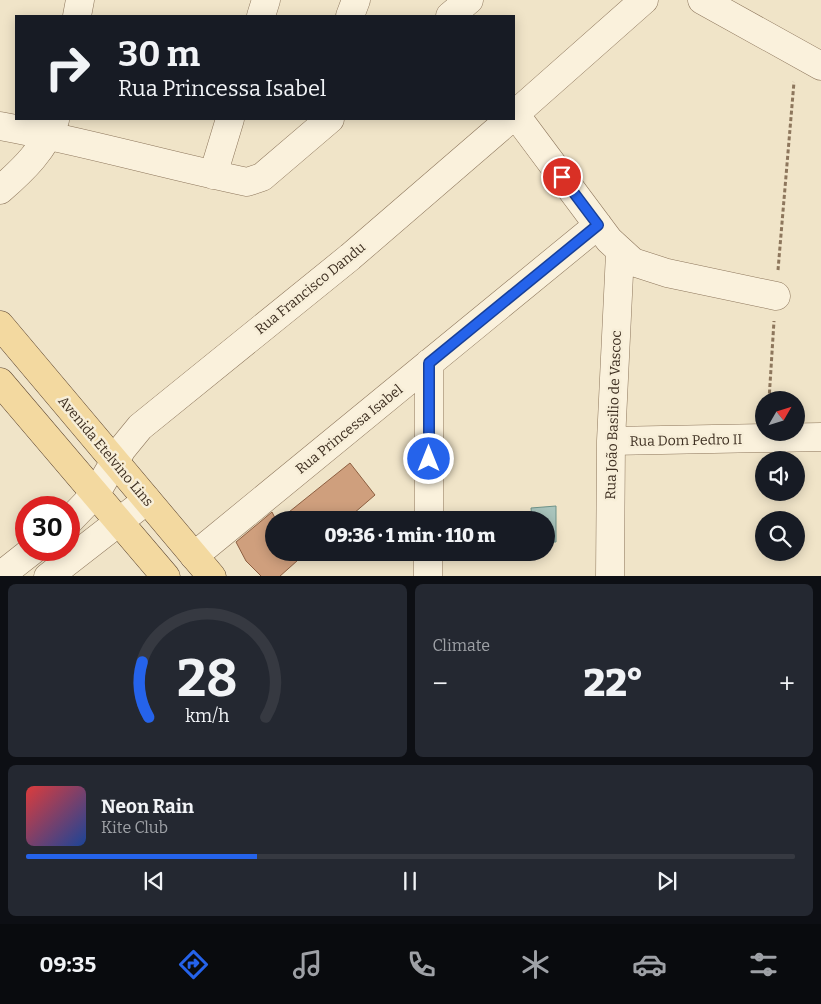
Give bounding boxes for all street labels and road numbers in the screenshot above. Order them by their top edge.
street label: Rua Francisco Dandu [252,239,369,338]
street label: Rua João Basilio de Vascoc [602,330,625,500]
street label: Rua Princessa Isabel [292,381,406,478]
street label: Avenida Etelvino Lins [54,393,157,510]
street label: Rua Dom Pedro II [629,431,743,450]

